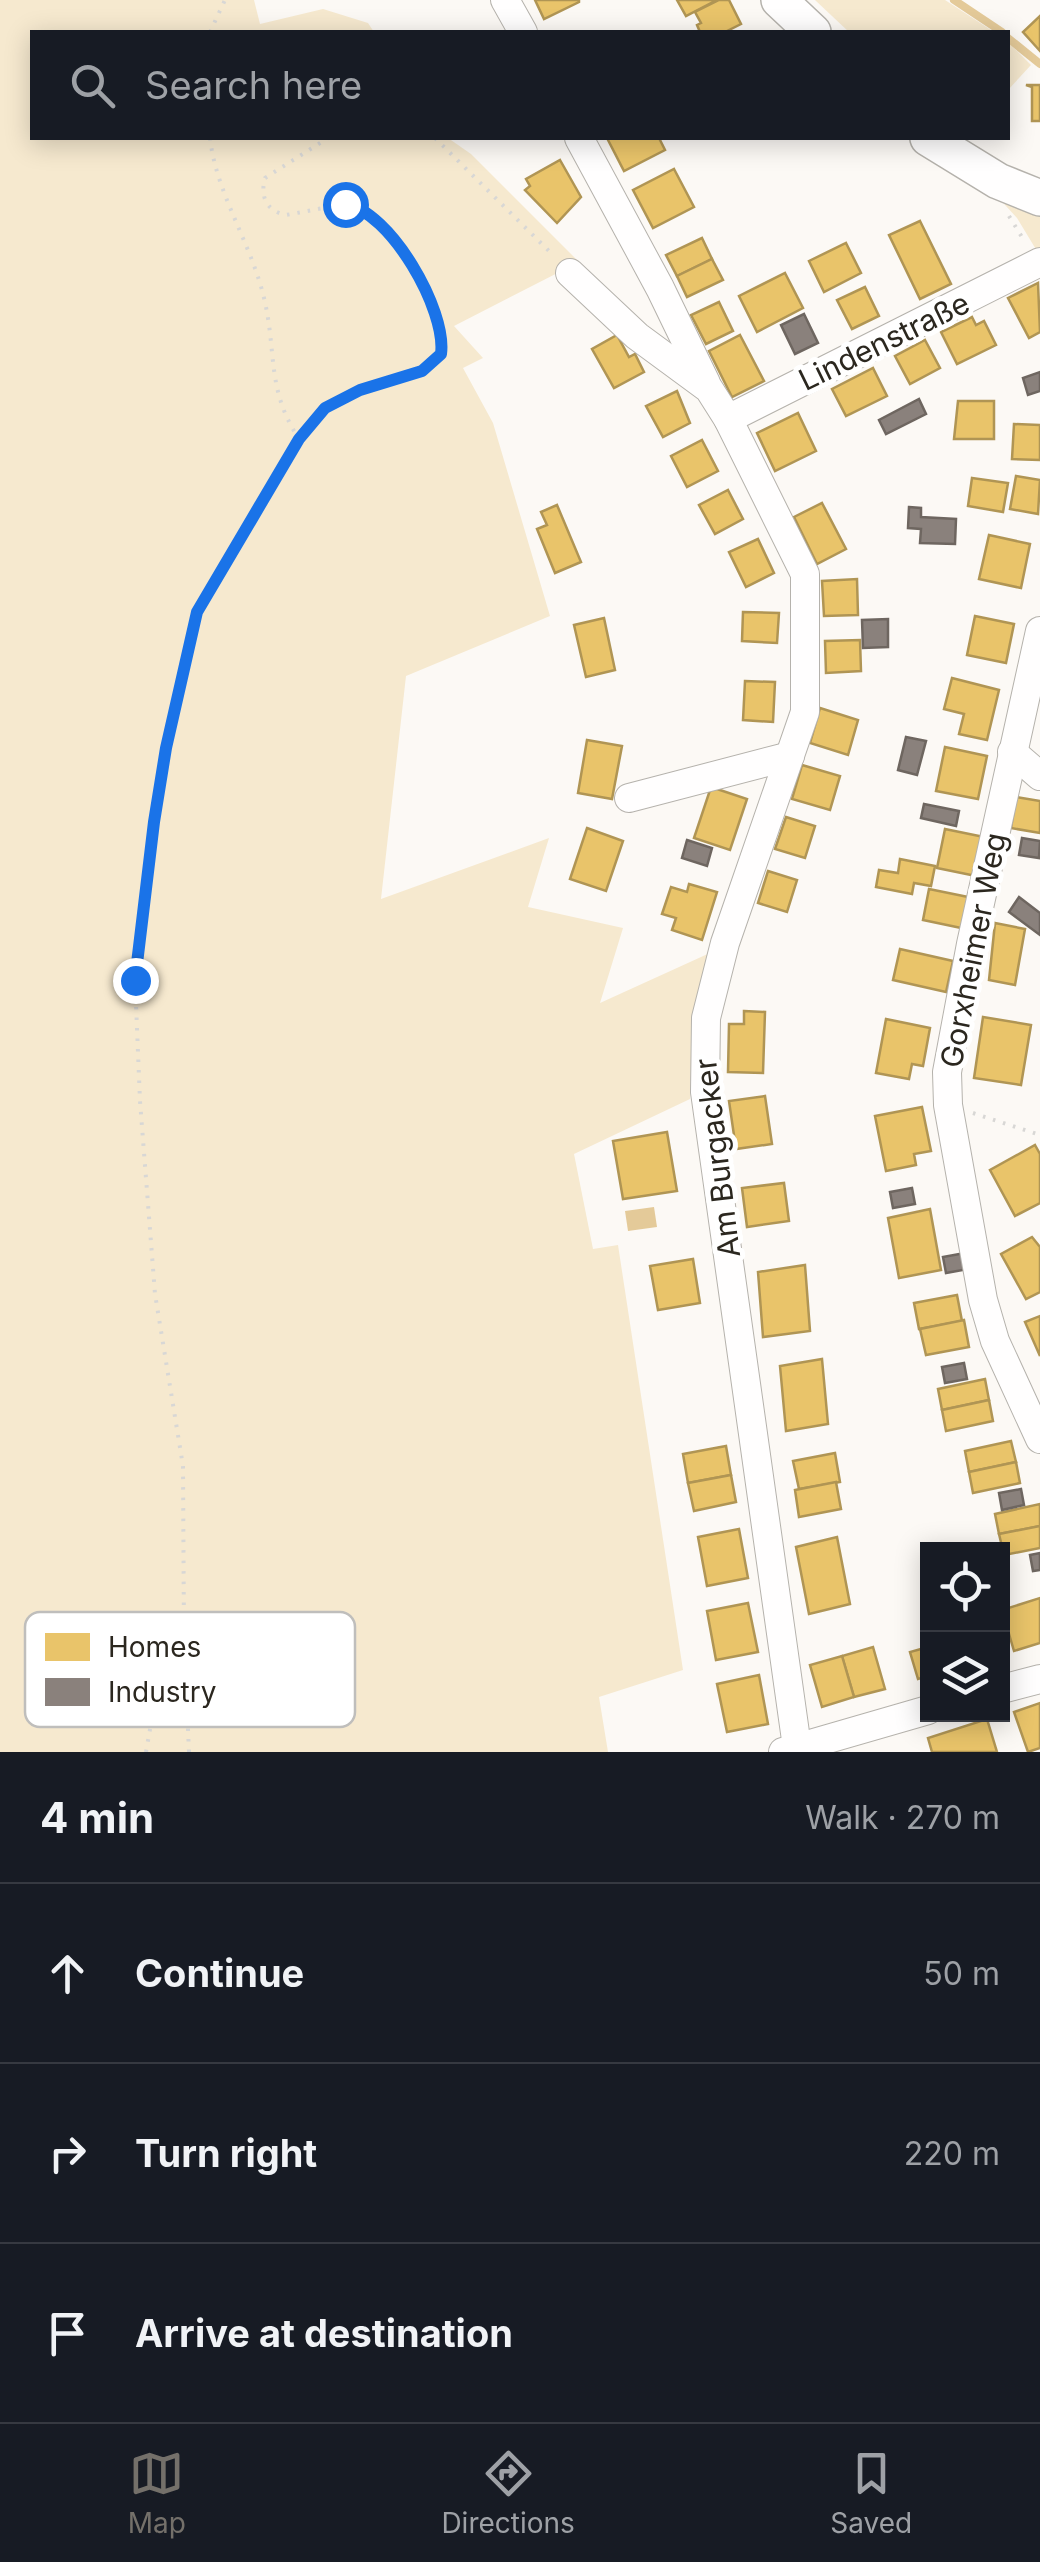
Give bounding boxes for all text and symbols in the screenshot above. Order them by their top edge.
search box [30,30,1010,140]
icon: search [65,58,120,113]
text: Search here [145,62,362,108]
route start [323,182,369,228]
street label: Lindenstraße [793,284,975,398]
street label: Gorxheimer Weg [933,830,1013,1070]
route end [113,958,159,1004]
street label: Am Burgacker [687,1056,747,1260]
map controls [920,1542,1010,1722]
button: locate [920,1542,1010,1632]
legend [25,1612,355,1727]
text: Homes [108,1630,201,1664]
button: layers [920,1632,1010,1722]
text: Industry [108,1675,216,1709]
text: 4 min [40,1792,154,1843]
text: Walk · 270 m [805,1798,1000,1837]
icon: ahead [40,1946,95,2001]
text: Continue [135,1950,304,1996]
text: 50 m [923,1954,1000,1993]
icon: right [40,2126,95,2181]
text: Turn right [135,2130,317,2176]
text: 220 m [904,2134,1000,2173]
icon: arrive [40,2306,95,2361]
text: Arrive at destination [135,2310,513,2356]
tab: Map [128,2446,186,2540]
tab: Directions [441,2446,575,2540]
tab: Saved [830,2446,912,2540]

